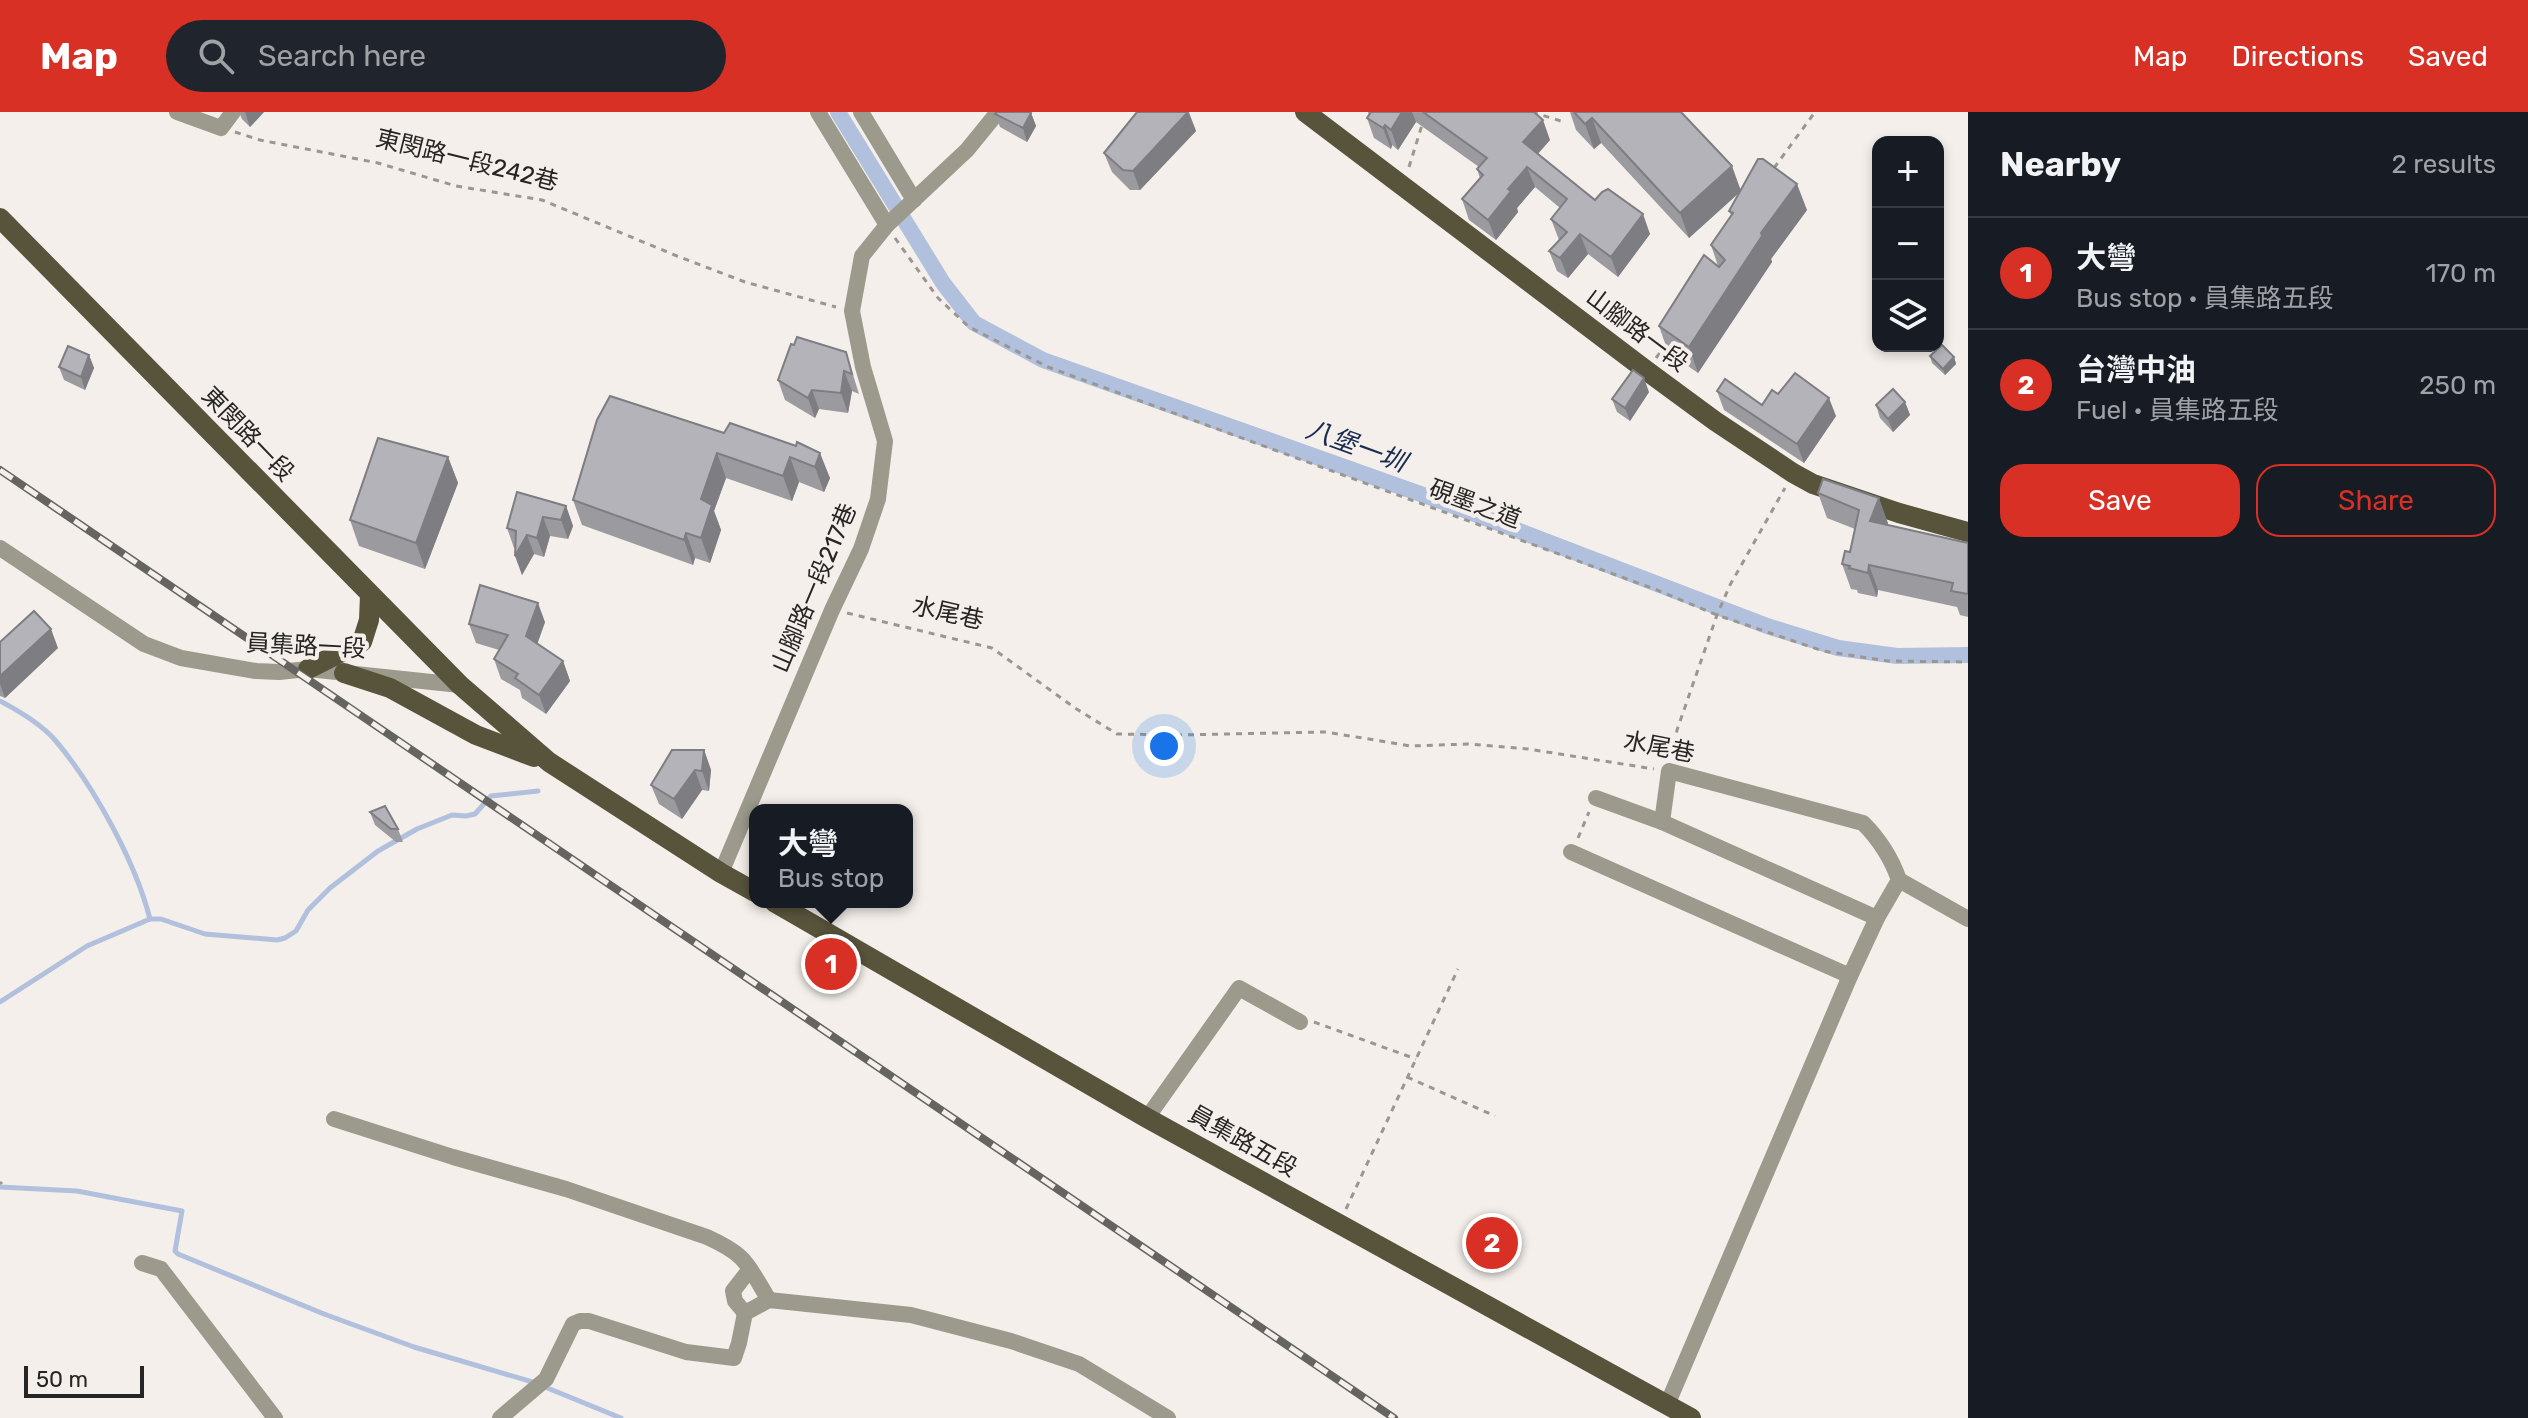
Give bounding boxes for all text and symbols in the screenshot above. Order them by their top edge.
search box [166,20,726,92]
text: Map [40,33,118,79]
icon: search [194,34,238,78]
text: Search here [258,38,426,74]
text: Map [2133,40,2187,73]
text: Directions [2231,40,2364,73]
text: Saved [2408,40,2488,73]
street label: 東閔路一段242巷 [373,124,561,196]
map controls [1872,136,1944,352]
button: + [1872,136,1944,208]
text: Nearby [2000,144,2121,185]
text: 2 results [2392,149,2496,180]
button: − [1872,208,1944,280]
text: 大彎 [2076,240,2136,276]
text: 1 [2020,258,2032,289]
text: 170 m [2426,258,2496,289]
button: layers [1872,280,1944,352]
street label: 山腳路一段 [1581,283,1693,377]
text: Bus stop · 員集路五段 [2076,283,2334,314]
text: 台灣中油 [2076,352,2196,388]
text: 2 [2018,370,2034,401]
text: 250 m [2419,370,2496,401]
street label: 東閔路一段 [196,381,300,487]
text: Fuel · 員集路五段 [2076,395,2279,426]
water label: 八堡一圳 [1302,414,1414,480]
button: Save [2000,464,2240,537]
button: Share [2256,464,2496,537]
street label: 硯墨之道 [1425,474,1525,534]
street label: 山腳路一段217巷 [766,499,862,677]
street label: 水尾巷 [910,591,986,635]
street label: 員集路一段 [245,629,367,663]
your location [1144,726,1184,766]
street label: 水尾巷 [1621,726,1697,768]
popup [749,804,913,908]
text: 大彎 [778,826,838,862]
text: Bus stop [778,863,884,894]
pin: 1 [805,934,857,994]
street label: 員集路五段 [1184,1100,1302,1182]
pin: 2 [1466,1213,1518,1273]
scale bar [24,1362,144,1398]
text: 50 m [36,1366,88,1393]

